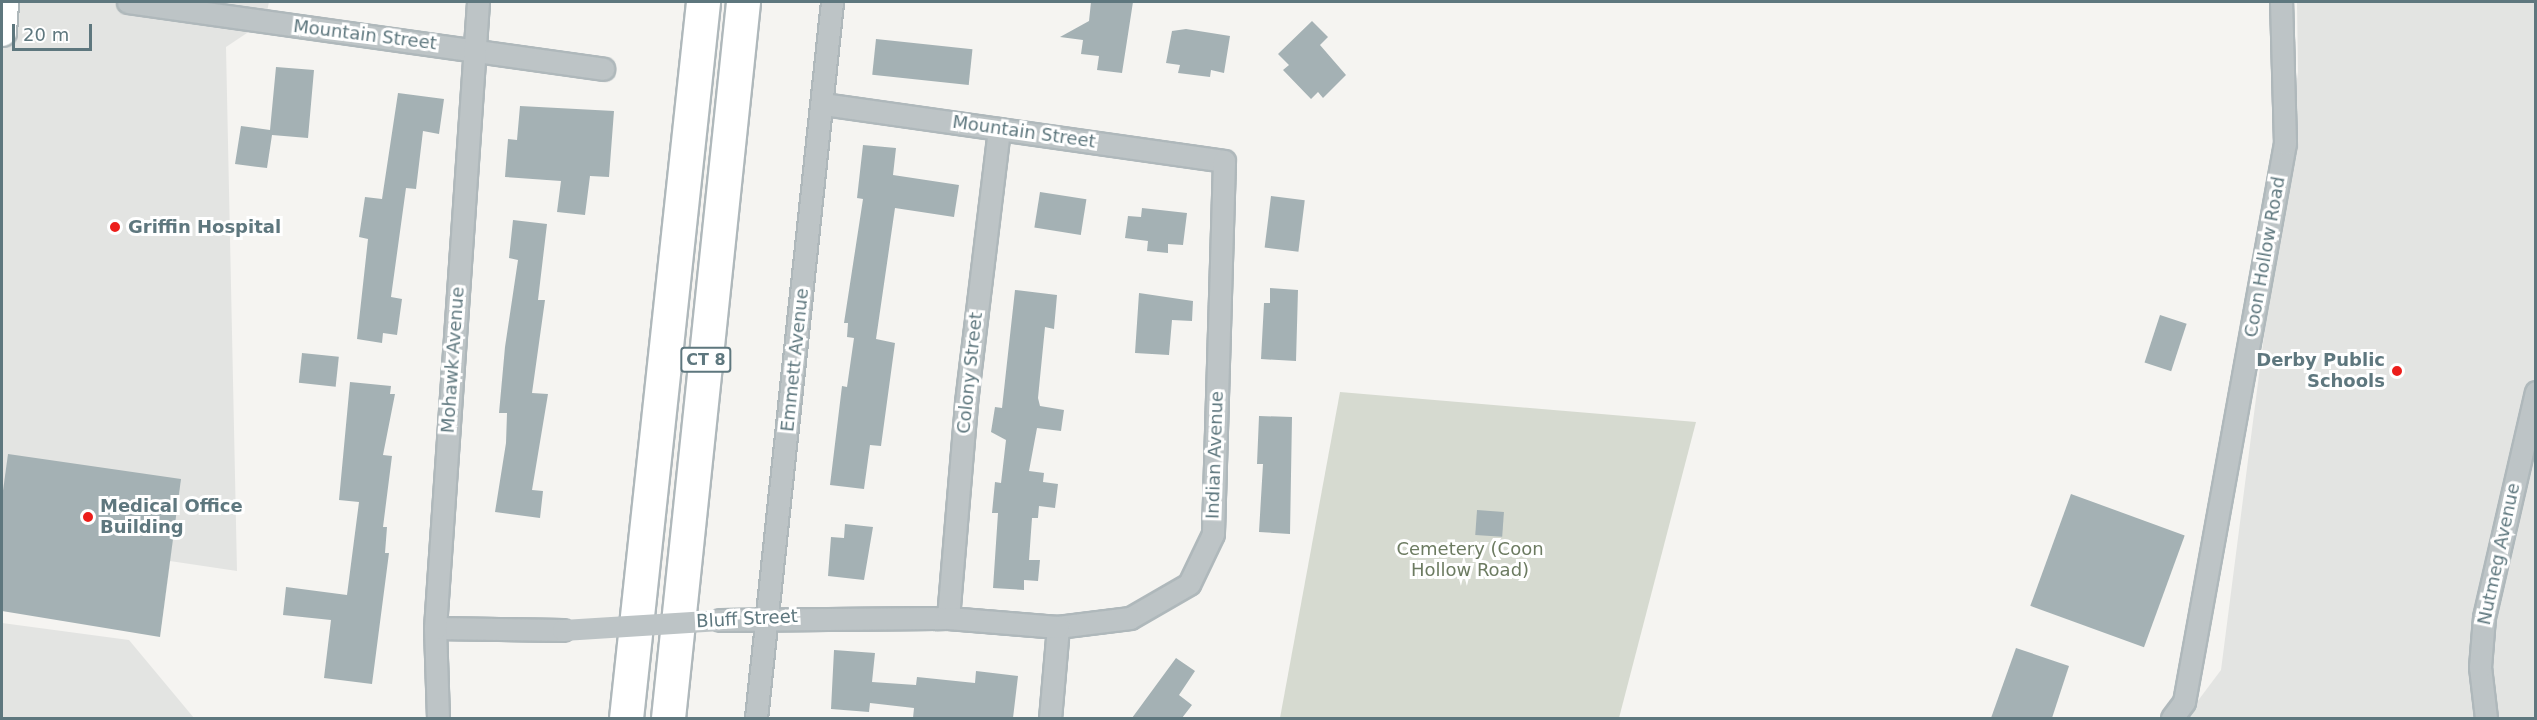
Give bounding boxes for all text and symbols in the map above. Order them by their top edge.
scale bar [15,12,94,50]
street label: Mountain Street [292,15,438,55]
text: 20 m [23,24,69,45]
street label: Mountain Street [951,111,1097,153]
street label: Coon Hollow Road [2240,175,2290,339]
place label: Griffin Hospital [128,216,281,238]
marker: Griffin Hospital [106,218,124,236]
street label: Mohawk Avenue [437,286,469,434]
street label: Emmett Avenue [777,287,813,433]
street label: Colony Street [953,311,987,435]
road number: CT 8 [679,347,733,373]
place label: Derby Public Schools [2256,350,2385,392]
marker: Derby Public Schools [2390,364,2404,378]
street label: Indian Avenue [1202,391,1228,519]
street label: Nutmeg Avenue [2473,481,2525,627]
place label: Medical Office Building [100,496,243,538]
marker: Medical Office Building [81,510,95,524]
park label: Cemetery (Coon Hollow Road) [1396,539,1544,582]
street label: Bluff Street [696,606,798,632]

